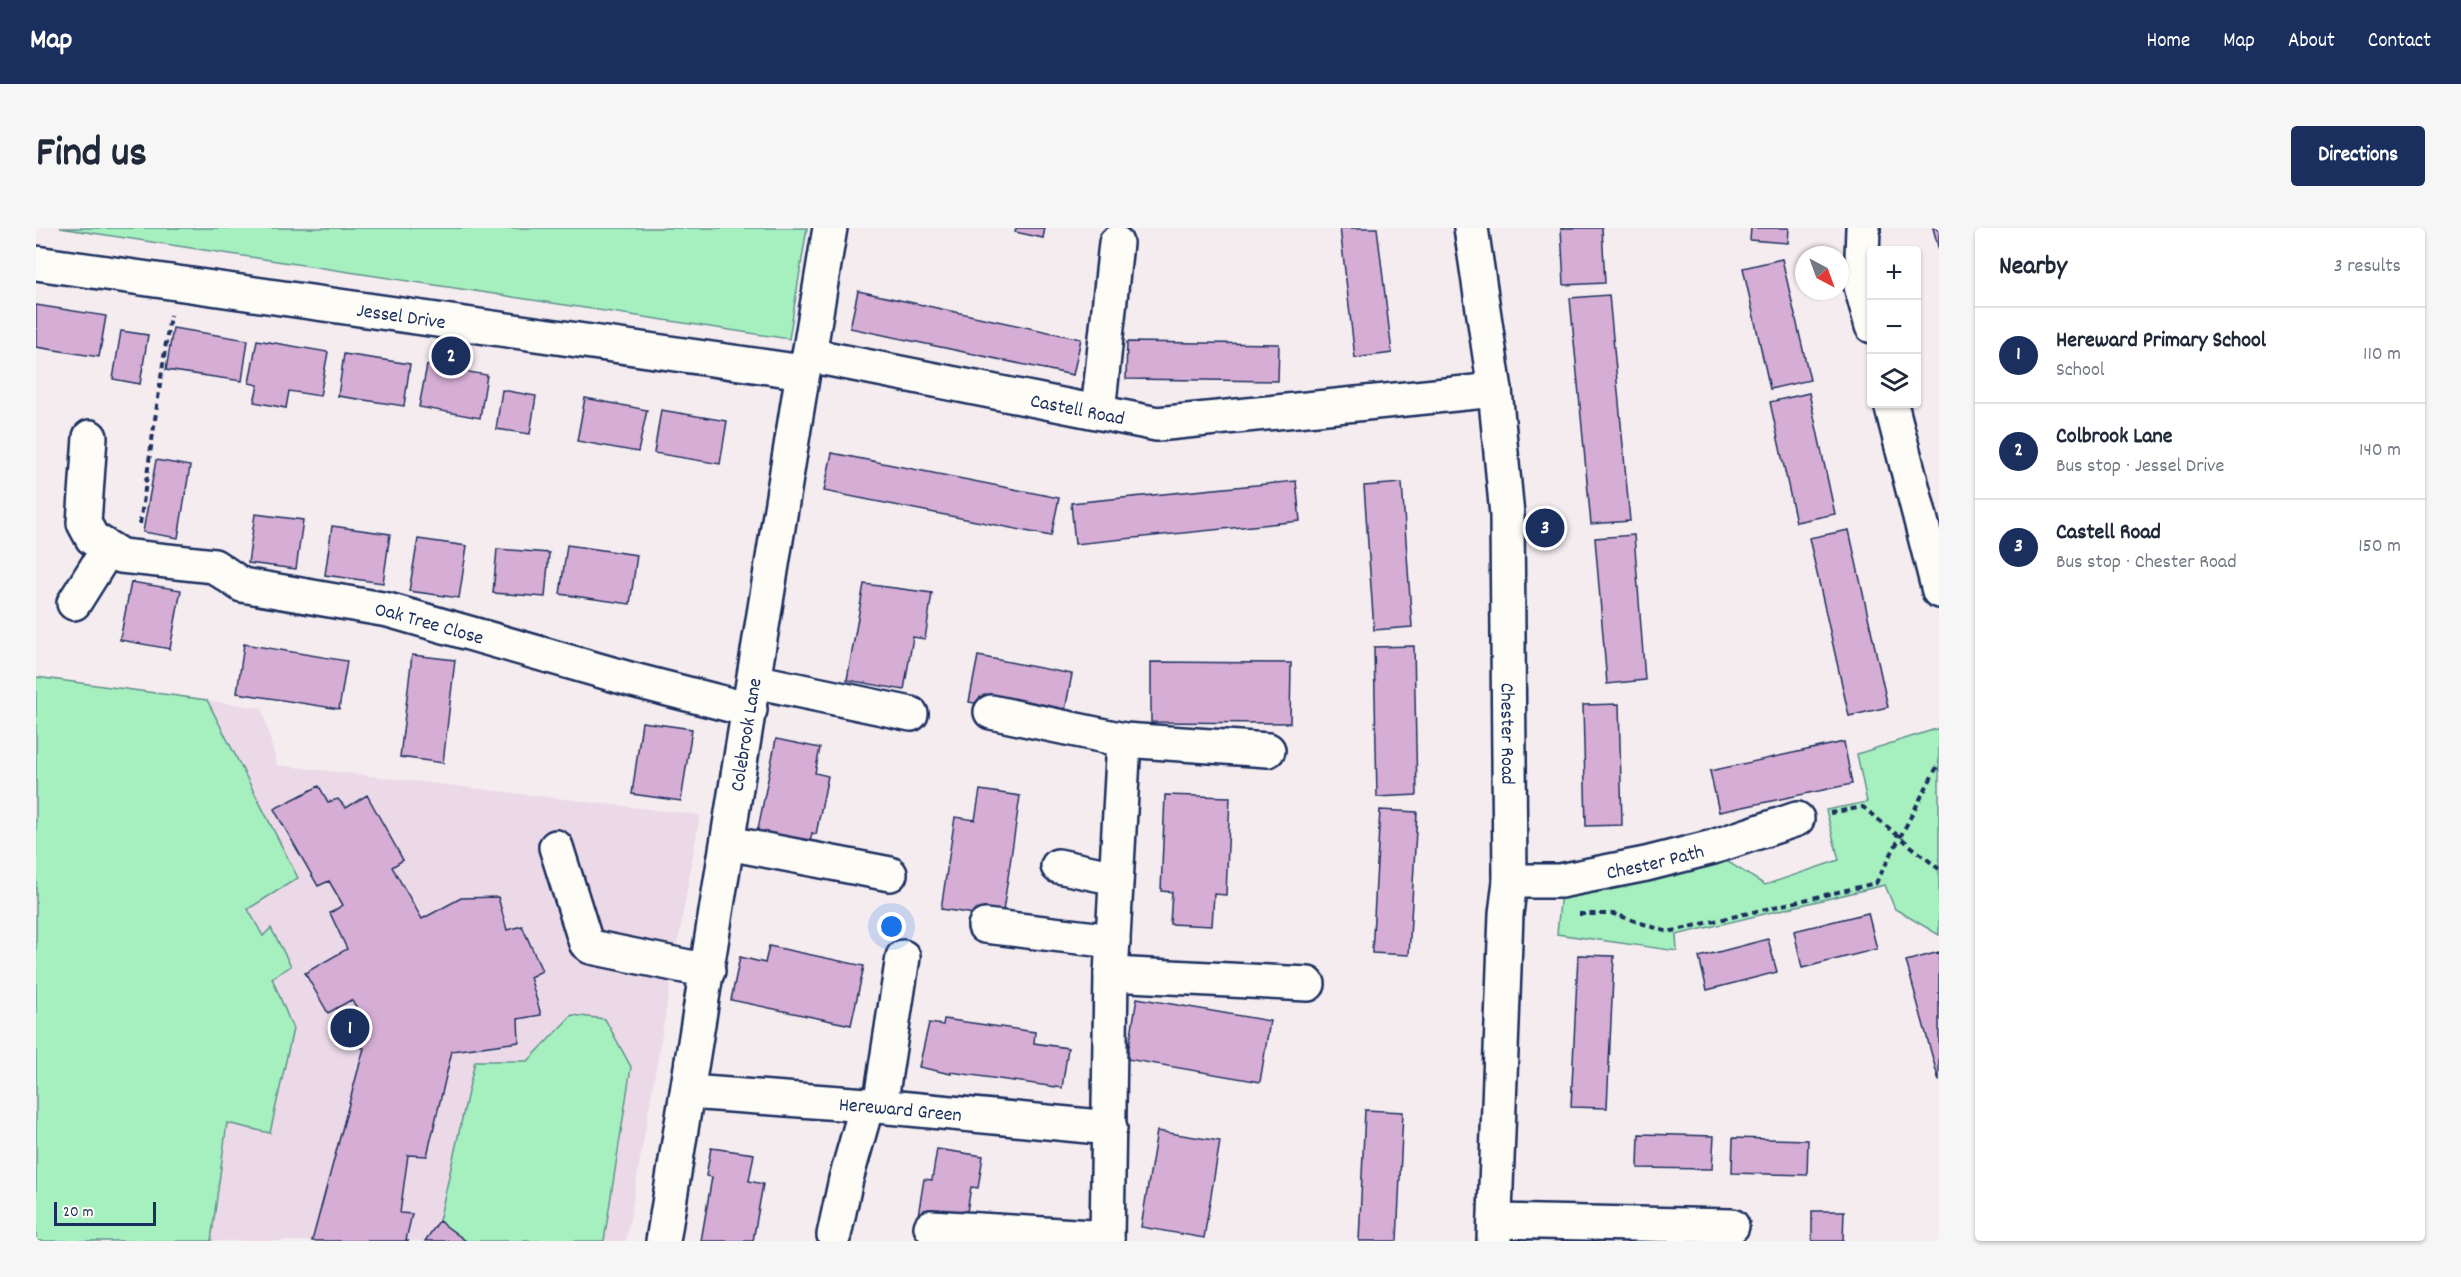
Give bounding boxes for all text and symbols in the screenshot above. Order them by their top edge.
text: Map [30,22,72,62]
text: Home [2146,27,2190,57]
text: Map [2223,27,2255,57]
text: About [2288,27,2335,57]
text: Contact [2368,27,2431,57]
text: Find us [36,126,147,186]
button: Directions [2291,126,2425,186]
north arrow [1795,246,1849,300]
map controls [1867,246,1921,408]
button: + [1867,246,1921,300]
text: Nearby [1999,249,2067,286]
text: 3 results [2334,253,2401,281]
street label: Jessel Drive [355,298,447,338]
button: − [1867,300,1921,354]
text: Hereward Primary School [2056,326,2266,357]
pin: 2 [432,334,470,378]
text: 1 [2016,341,2021,369]
text: 110 m [2363,341,2401,369]
button: layers [1867,354,1921,408]
text: School [2056,357,2105,385]
street label: Castell Road [1028,388,1127,434]
text: Colbrook Lane [2056,422,2172,453]
text: 2 [2014,437,2023,465]
text: 140 m [2359,437,2401,465]
text: Bus stop · Jessel Drive [2056,453,2224,481]
pin: 3 [1526,506,1564,550]
text: Castell Road [2056,518,2161,549]
text: 3 [2014,533,2023,561]
text: 150 m [2358,533,2401,561]
text: Bus stop · Chester Road [2056,549,2237,577]
street label: Oak Tree Close [372,597,487,654]
street label: Colebrook Lane [725,676,771,794]
street label: Chester Road [1491,683,1520,785]
street label: Chester Path [1604,839,1707,889]
your location [877,912,906,941]
pin: 1 [330,1006,370,1050]
street label: Hereward Green [838,1092,963,1131]
scale bar [54,1199,156,1226]
text: 20 m [63,1201,93,1224]

